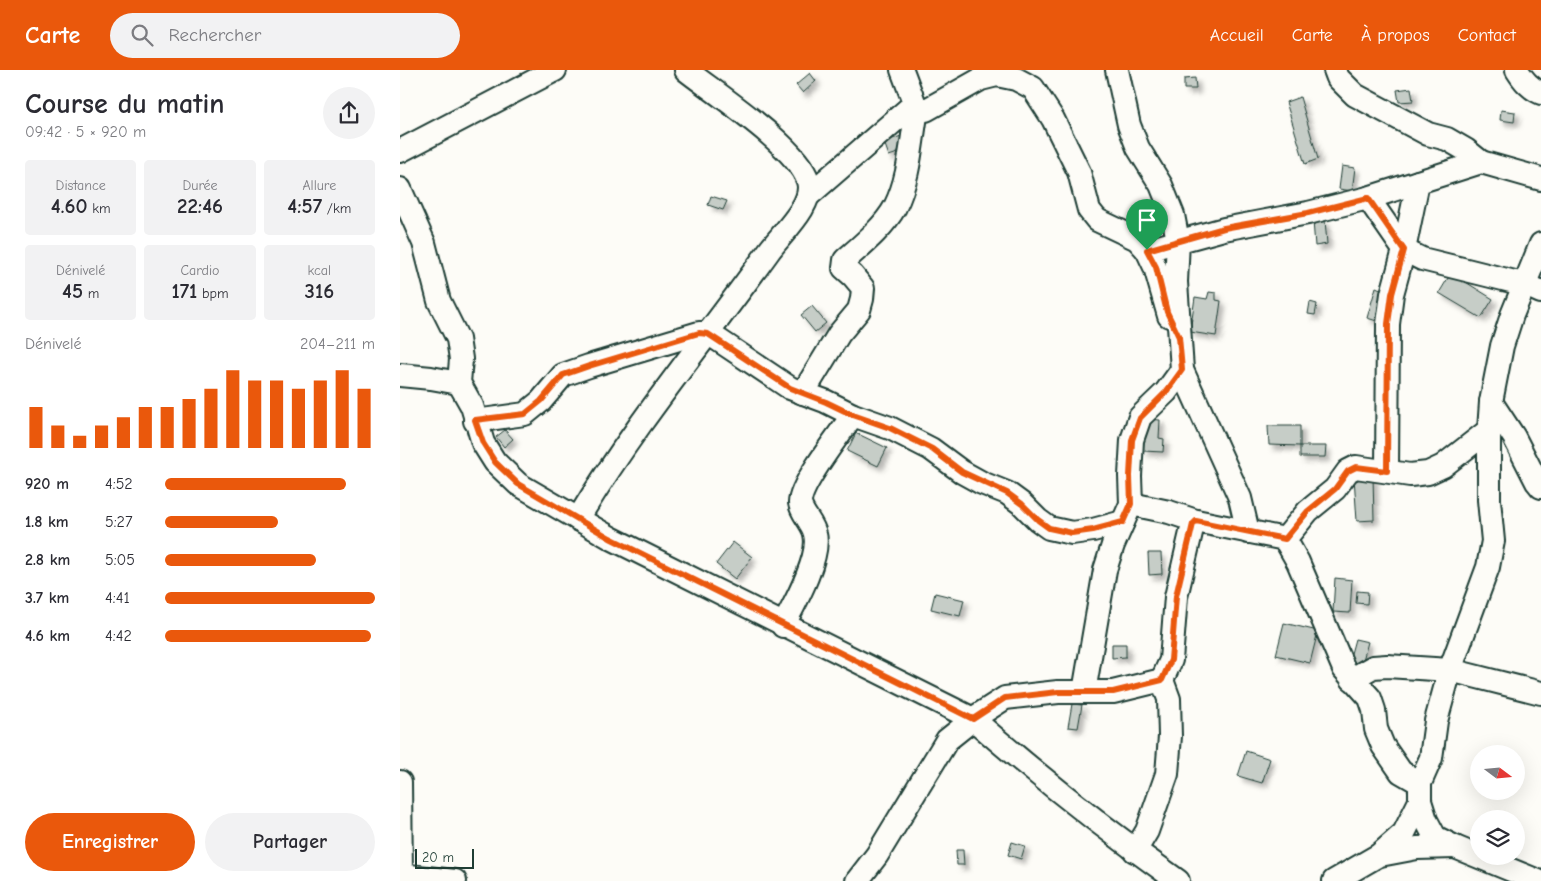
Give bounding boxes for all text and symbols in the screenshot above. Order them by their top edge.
search box [110,13,460,58]
text: Carte [25,21,80,49]
icon: search [128,21,156,49]
text: Rechercher [168,24,261,46]
text: Accueil [1210,25,1264,46]
text: Carte [1292,25,1333,46]
text: À propos [1361,25,1430,46]
text: Contact [1458,25,1516,46]
button: share [323,87,375,139]
text: Course du matin [25,88,225,120]
text: 09:42 · 5 × 920 m [25,123,146,141]
text: Distance [56,177,106,194]
text: Durée [182,177,218,194]
text: Allure [302,177,336,194]
text: 4.60 [51,194,87,218]
text: 22:46 [177,194,223,218]
text: 4:57 [287,194,322,218]
pin [1126,199,1168,250]
text: km [87,200,111,217]
text: /km [322,200,351,217]
icon: arrive [1133,206,1161,234]
text: Dénivelé [56,262,105,279]
text: Cardio [181,262,219,279]
text: kcal [308,262,331,279]
text: 45 [62,279,83,303]
text: 171 [171,279,197,303]
text: 316 [305,279,334,303]
text: m [83,285,99,302]
text: bpm [197,285,229,302]
text: Dénivelé [25,335,81,353]
text: 204–211 m [300,335,375,353]
text: 920 m [25,475,69,493]
text: 4:52 [105,475,133,493]
text: 1.8 km [25,513,69,531]
text: 5:27 [105,513,132,531]
text: 2.8 km [25,551,70,569]
text: 5:05 [105,551,135,569]
text: 3.7 km [25,589,69,607]
text: 4:41 [105,589,130,607]
text: 4.6 km [25,627,70,645]
text: 4:42 [105,627,132,645]
north arrow [1470,745,1525,800]
map controls [1470,745,1525,865]
button: layers [1470,810,1525,865]
button: Enregistrer [25,813,195,871]
button: Partager [205,813,375,871]
scale bar [415,846,474,869]
text: 20 m [422,849,454,866]

